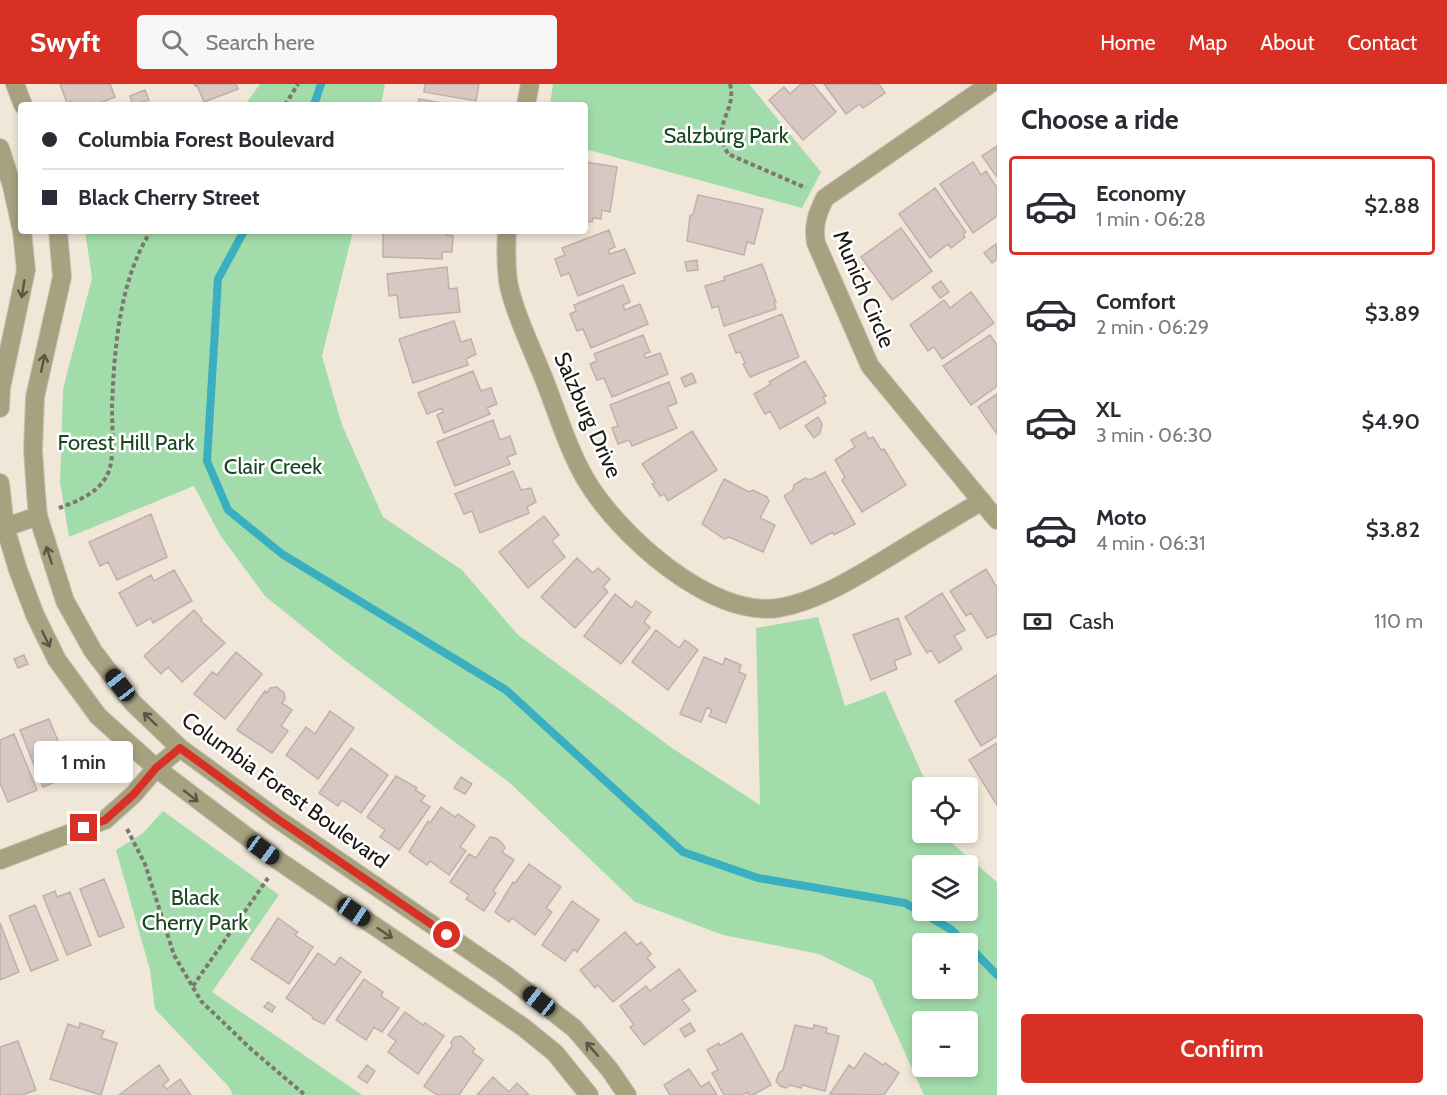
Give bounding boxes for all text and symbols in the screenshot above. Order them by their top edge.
search box [137,15,557,69]
text: Swyft [30,25,101,59]
icon: search [158,26,191,59]
text: Search here [206,29,315,56]
text: Home [1100,30,1156,55]
text: Map [1189,30,1227,55]
text: About [1260,30,1314,55]
text: Contact [1347,30,1417,55]
text: Choose a ride [1021,103,1179,136]
park label: Salzburg Park [663,122,789,149]
text: Columbia Forest Boulevard [78,126,335,153]
icon: car [1024,179,1078,233]
text: Economy [1096,180,1186,207]
text: Black Cherry Street [78,184,260,211]
text: $2.88 [1364,192,1420,219]
text: 1 min · 06:28 [1096,207,1206,231]
street label: Munich Circle [827,226,901,352]
one-way arrow [17,279,28,298]
icon: car [1024,287,1078,341]
text: Comfort [1096,288,1175,315]
text: $3.89 [1365,300,1420,327]
text: 2 min · 06:29 [1096,315,1209,339]
street label: Salzburg Drive [548,348,628,482]
one-way arrow [38,354,49,373]
icon: car [1024,395,1078,449]
text: XL [1096,396,1121,423]
text: $4.90 [1362,408,1420,435]
text: 3 min · 06:30 [1096,423,1212,447]
park label: Forest Hill Park [57,429,195,456]
park label: Clair Creek [224,453,322,480]
icon: car [1024,503,1078,557]
text: Moto [1096,504,1147,531]
text: $3.82 [1366,516,1420,543]
text: 4 min · 06:31 [1096,531,1206,555]
one-way arrow [43,546,54,565]
icon: cash [1021,605,1054,638]
text: Cash [1069,608,1114,635]
text: 110 m [1374,609,1423,633]
one-way arrow [41,630,53,648]
car [102,665,138,705]
street label: Columbia Forest Boulevard [176,706,394,874]
one-way arrow [143,712,158,727]
callout: 1 min [34,741,134,783]
text: 1 min [61,750,106,774]
map controls [912,777,978,1077]
button: locate [912,777,978,843]
one-way arrow [183,790,199,803]
route end [70,814,97,841]
car [243,832,283,868]
button: layers [912,855,978,921]
park label: Black Cherry Park [142,884,248,936]
car [334,894,374,930]
route start [433,921,460,948]
one-way arrow [376,927,392,939]
button: + [912,933,978,999]
car [519,983,559,1019]
button: − [912,1011,978,1077]
button: Confirm [1021,1014,1423,1083]
one-way arrow [585,1041,598,1057]

